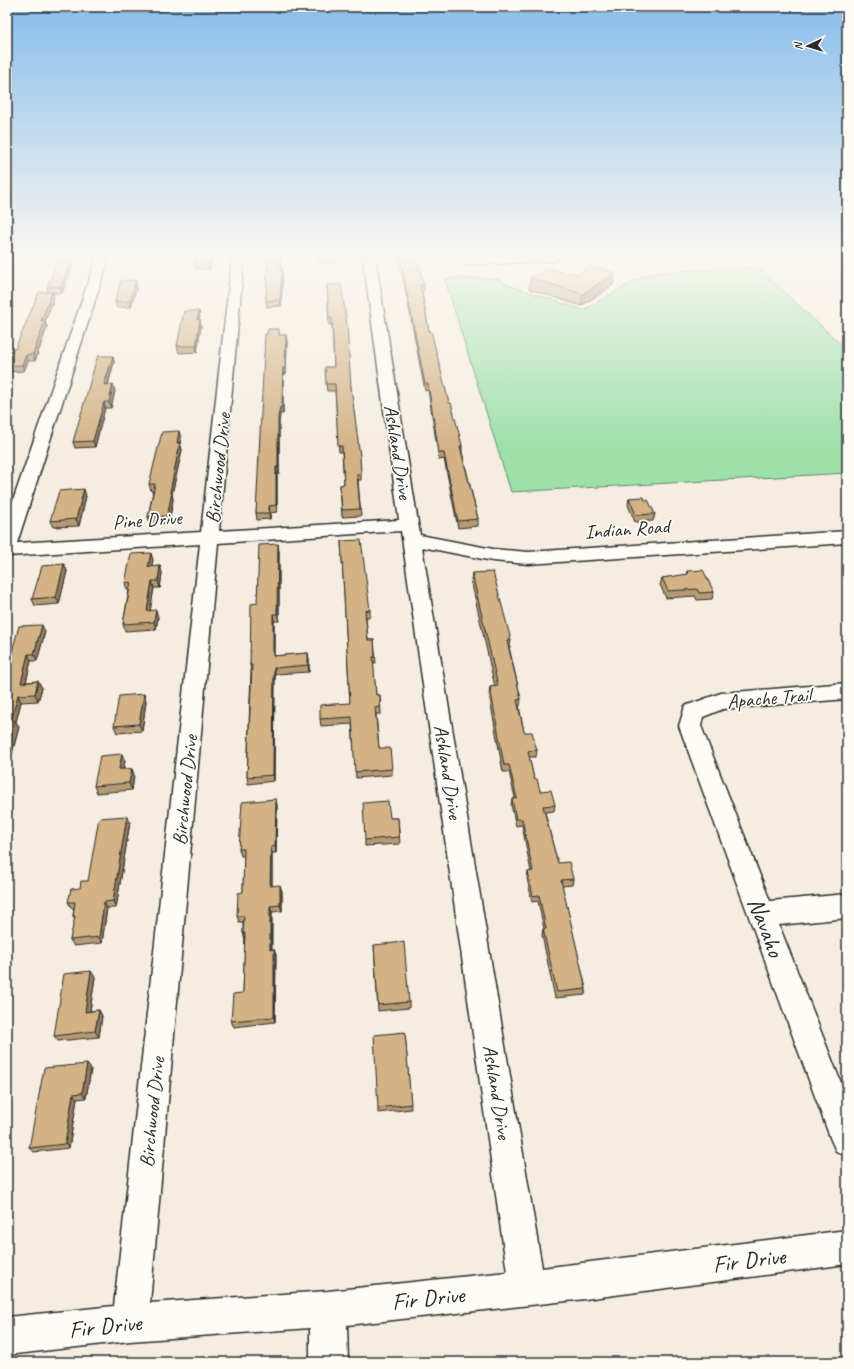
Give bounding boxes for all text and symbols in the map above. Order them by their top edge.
north arrow [788,26,828,66]
text: N [791,41,805,51]
street label: Ashland Drive [378,403,418,502]
street label: Birchwood Drive [200,410,236,524]
street label: Pine Drive [112,505,184,535]
street label: Indian Road [584,513,673,544]
street label: Apache Trail [726,682,815,714]
street label: Ashland Drive [428,723,468,822]
street label: Birchwood Drive [167,732,203,846]
street label: Navaho [741,893,792,962]
street label: Ashland Drive [477,1043,517,1142]
street label: Birchwood Drive [134,1054,170,1168]
street label: Fir Drive [711,1240,789,1279]
street label: Fir Drive [390,1279,468,1317]
street label: Fir Drive [67,1307,145,1345]

